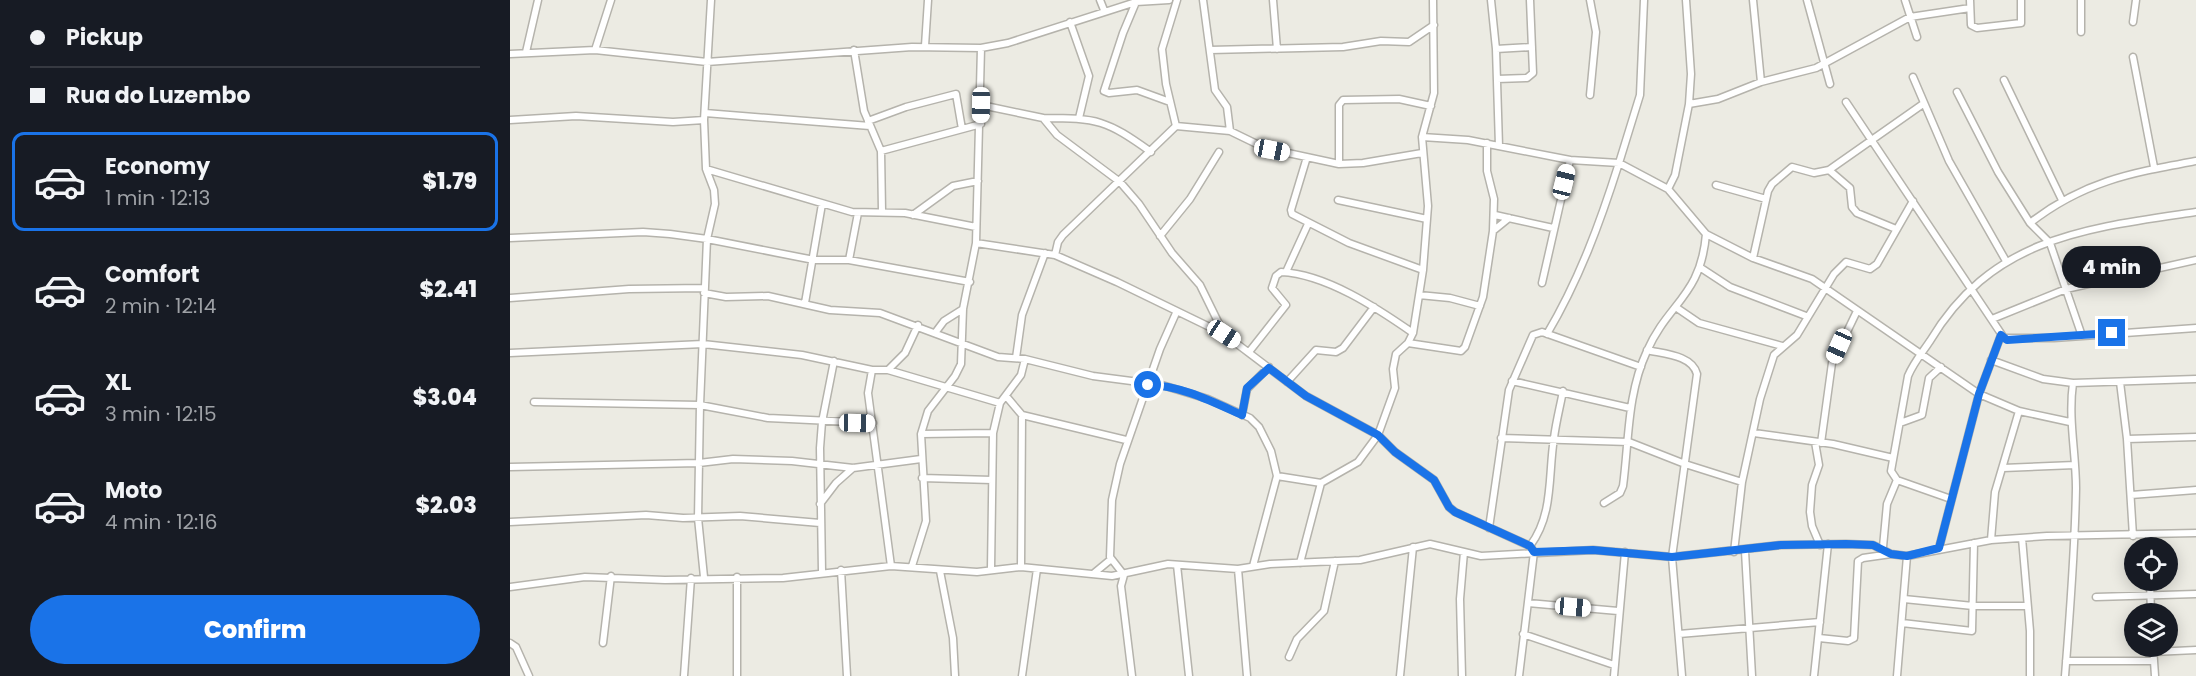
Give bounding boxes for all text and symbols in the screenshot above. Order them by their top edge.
text: Pickup [66,22,143,53]
text: Rua do Luzembo [66,80,250,111]
car [972,87,990,123]
car [1253,138,1291,162]
text: Economy [105,151,210,182]
icon: car [33,155,87,209]
car [1551,162,1577,202]
text: $1.79 [422,166,477,197]
text: 1 min · 12:13 [105,184,210,212]
callout: 4 min [2062,246,2162,288]
text: 4 min [2082,253,2141,281]
text: Comfort [105,259,199,290]
icon: car [33,263,87,317]
text: $2.41 [420,274,477,305]
text: 2 min · 12:14 [105,292,216,320]
car [1204,317,1244,351]
route end [2098,319,2125,346]
car [1823,326,1855,366]
text: XL [105,367,131,398]
icon: car [33,371,87,425]
route start [1134,371,1161,398]
text: $3.04 [413,382,477,413]
text: 3 min · 12:15 [105,400,216,428]
car [839,414,875,432]
text: Moto [105,475,162,506]
icon: car [33,479,87,533]
text: $2.03 [415,490,477,521]
text: 4 min · 12:16 [105,508,217,536]
map controls [2124,537,2178,657]
button: locate [2124,537,2178,591]
button: Confirm [30,595,480,664]
car [1554,596,1592,618]
button: layers [2124,603,2178,657]

